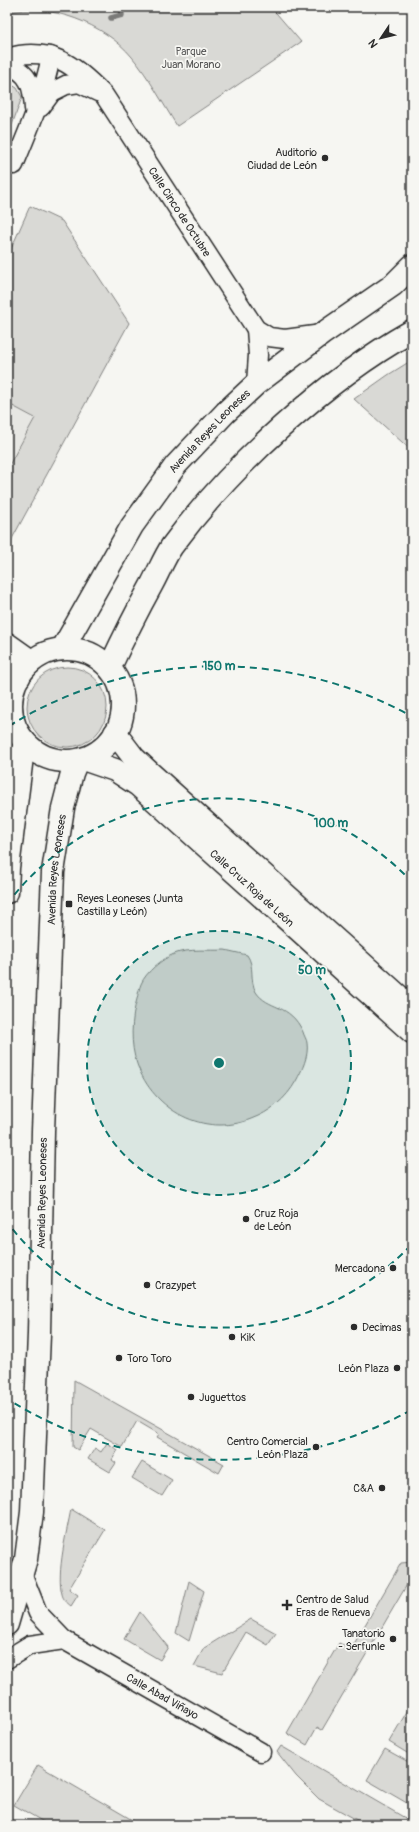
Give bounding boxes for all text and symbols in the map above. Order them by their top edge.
north arrow [361,18,401,58]
text: N [365,36,381,50]
park label: Parque Juan Morano [161,45,221,71]
place label: Auditorio Ciudad de León [247,146,317,172]
marker: Auditorio Ciudad de León [320,153,330,163]
street label: Calle Cinco de Octubre [146,165,214,260]
street label: Avenida Reyes Leoneses [166,387,253,476]
text: 150 m [203,659,236,674]
street label: Avenida Reyes Leoneses [45,813,69,925]
text: 100 m [314,816,349,831]
street label: Calle Cruz Roja de León [207,847,297,930]
place label: Reyes Leoneses (Junta Castilla y León) [77,892,183,918]
marker: Reyes Leoneses (Junta Castilla y León) [64,899,74,909]
text: 50 m [298,963,326,978]
centre of rings [212,1056,226,1070]
street label: Avenida Reyes Leoneses [35,1137,50,1249]
place label: Cruz Roja de León [254,1207,298,1233]
marker: Cruz Roja de León [241,1214,251,1224]
place label: Mercadona [335,1262,385,1275]
marker: Mercadona [388,1263,398,1273]
place label: Crazypet [155,1279,197,1292]
marker: Crazypet [142,1280,152,1290]
place label: Decimas [362,1321,401,1334]
marker: Decimas [349,1322,359,1332]
place label: KiK [240,1331,256,1344]
marker: KiK [227,1332,237,1342]
place label: Toro Toro [127,1352,172,1365]
marker: Toro Toro [114,1353,124,1363]
place label: León Plaza [338,1362,389,1375]
marker: León Plaza [392,1363,402,1373]
place label: Juguettos [199,1391,246,1404]
marker: Juguettos [186,1392,196,1402]
place label: Centro Comercial León Plaza [227,1435,308,1461]
marker: Centro Comercial León Plaza [311,1442,321,1452]
place label: C&A [353,1482,374,1495]
marker: C&A [377,1483,387,1493]
place label: Centro de Salud Eras de Renueva [296,1593,370,1619]
marker: Centro de Salud Eras de Renueva [281,1599,293,1611]
place label: Tanatorio - Serfunle [338,1627,386,1653]
marker: Tanatorio - Serfunle [388,1634,398,1644]
street label: Calle Abad Viñayo [124,1671,201,1722]

